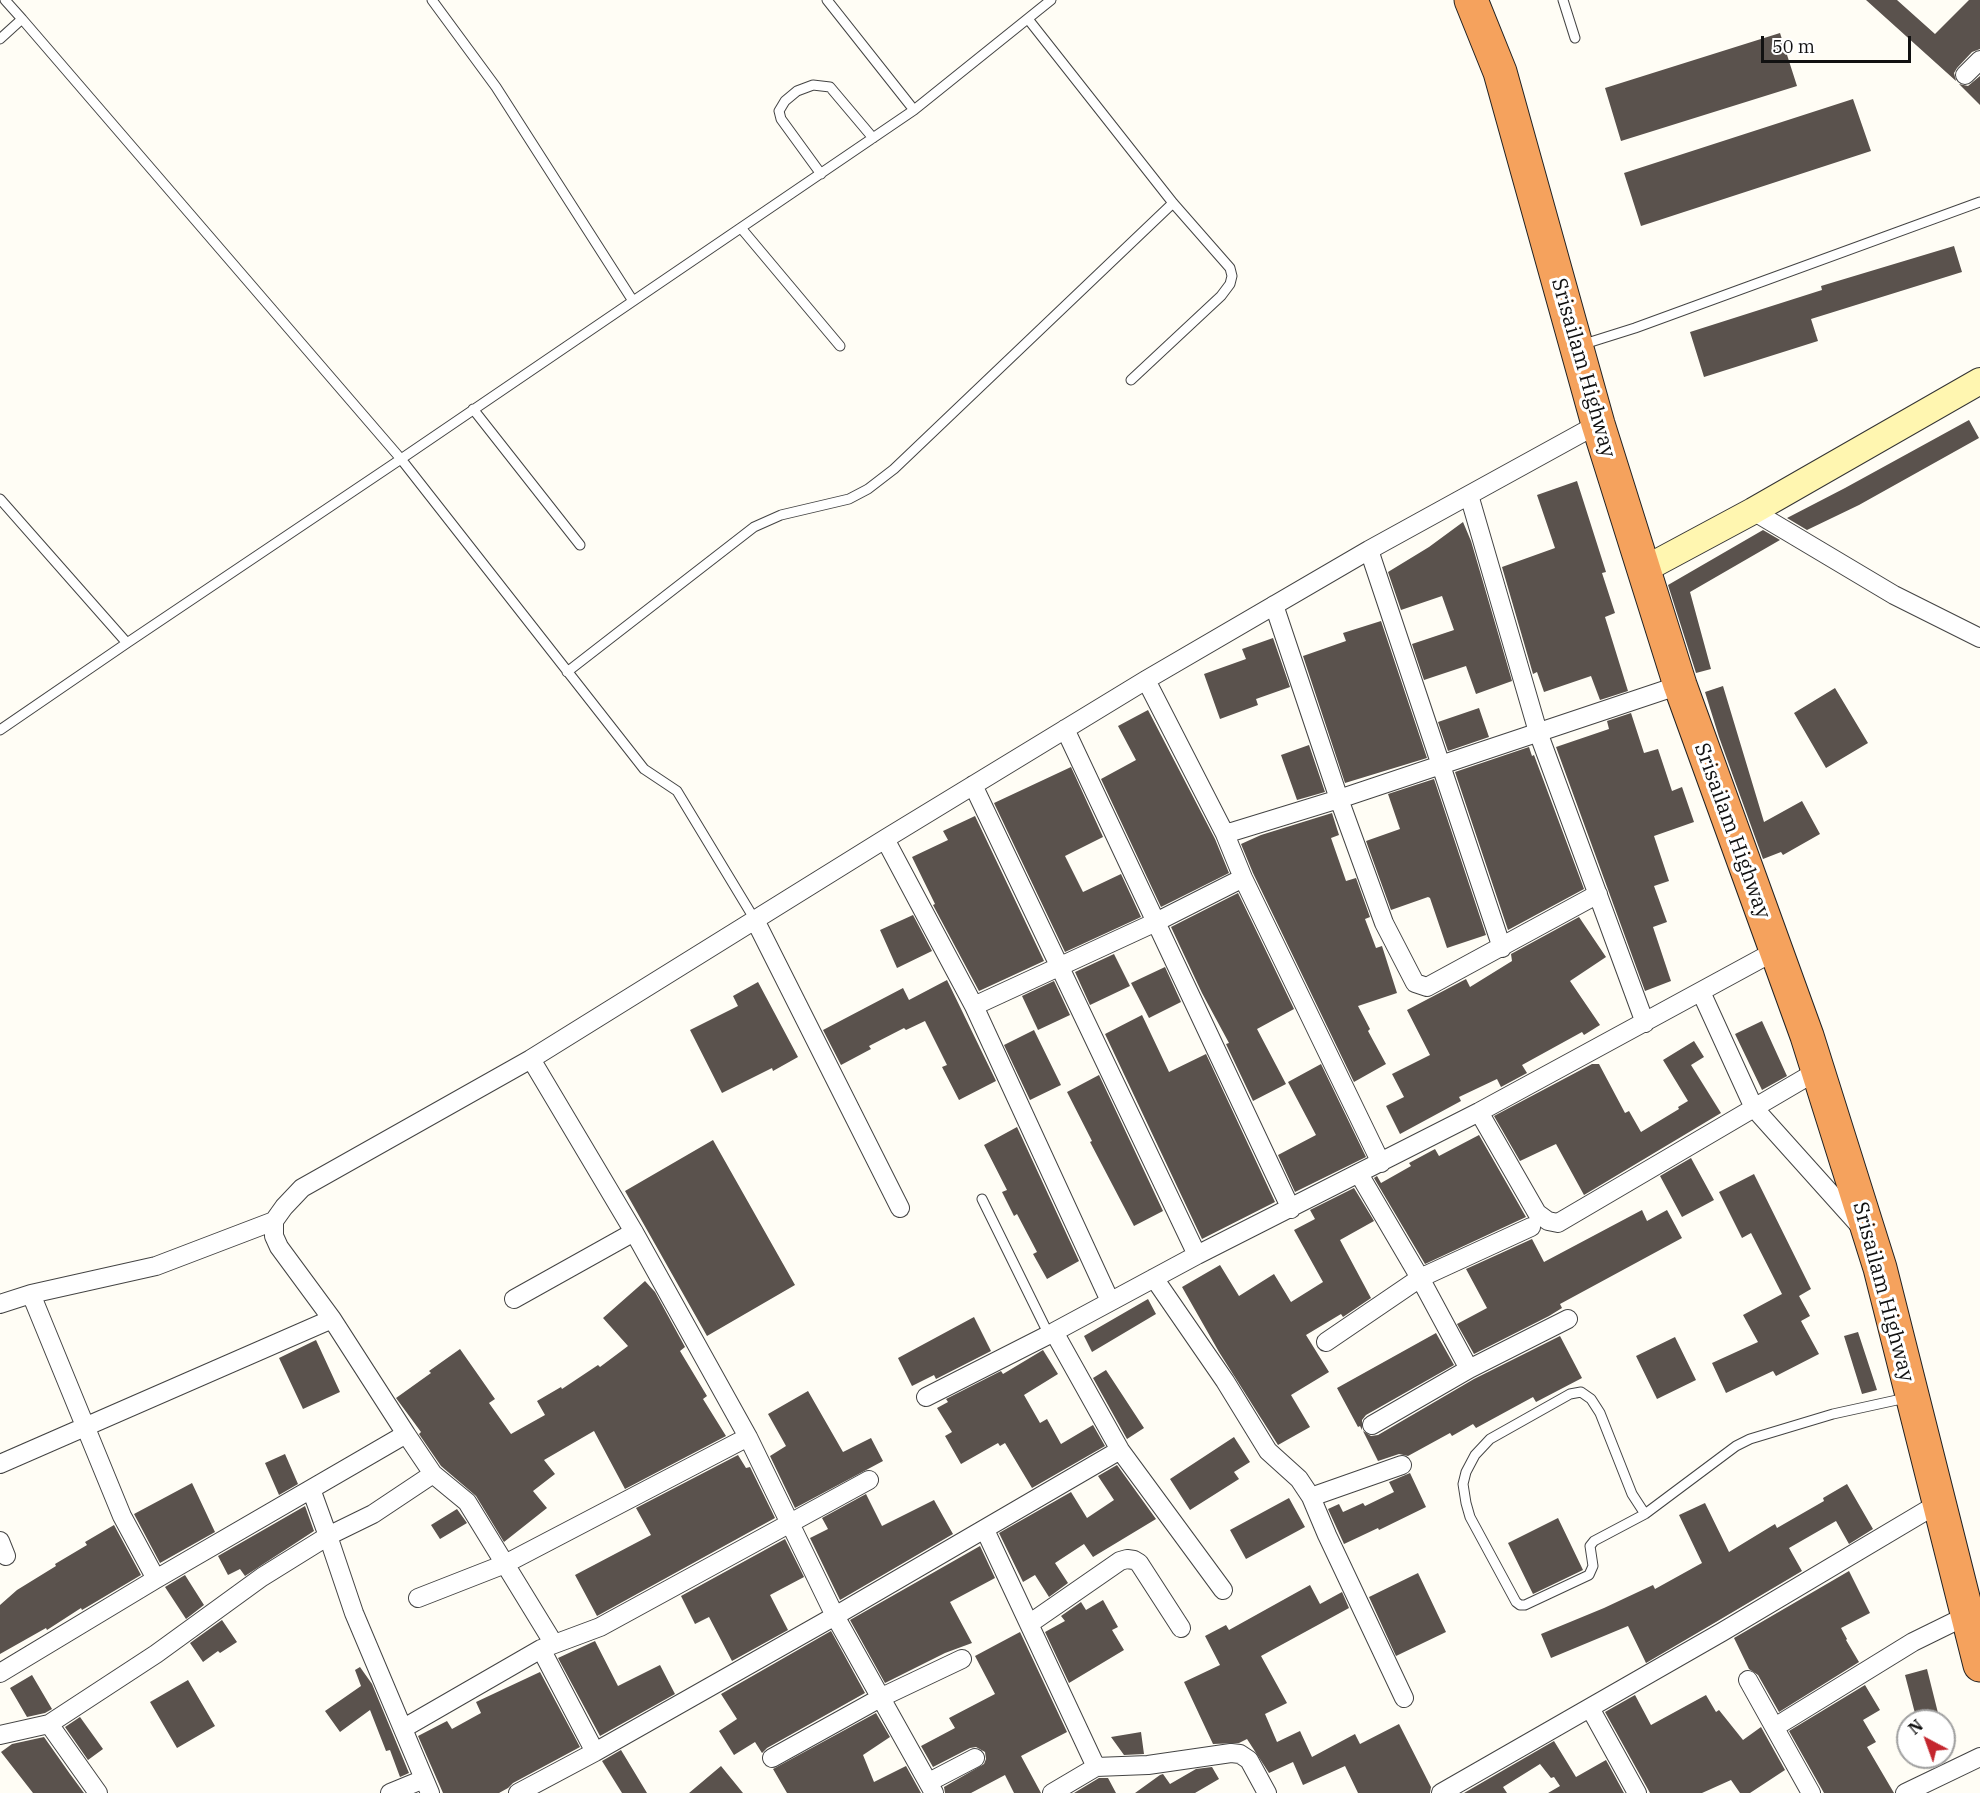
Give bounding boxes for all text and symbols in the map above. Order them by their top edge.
scale bar [1764,24,1914,62]
text: 50 m [1772,35,1815,58]
street label: Srisailam Highway [1545,275,1621,461]
street label: Srisailam Highway [1688,740,1776,922]
street label: Srisailam Highway [1847,1199,1919,1385]
north arrow [1896,1709,1956,1769]
text: N [1904,1715,1927,1739]

